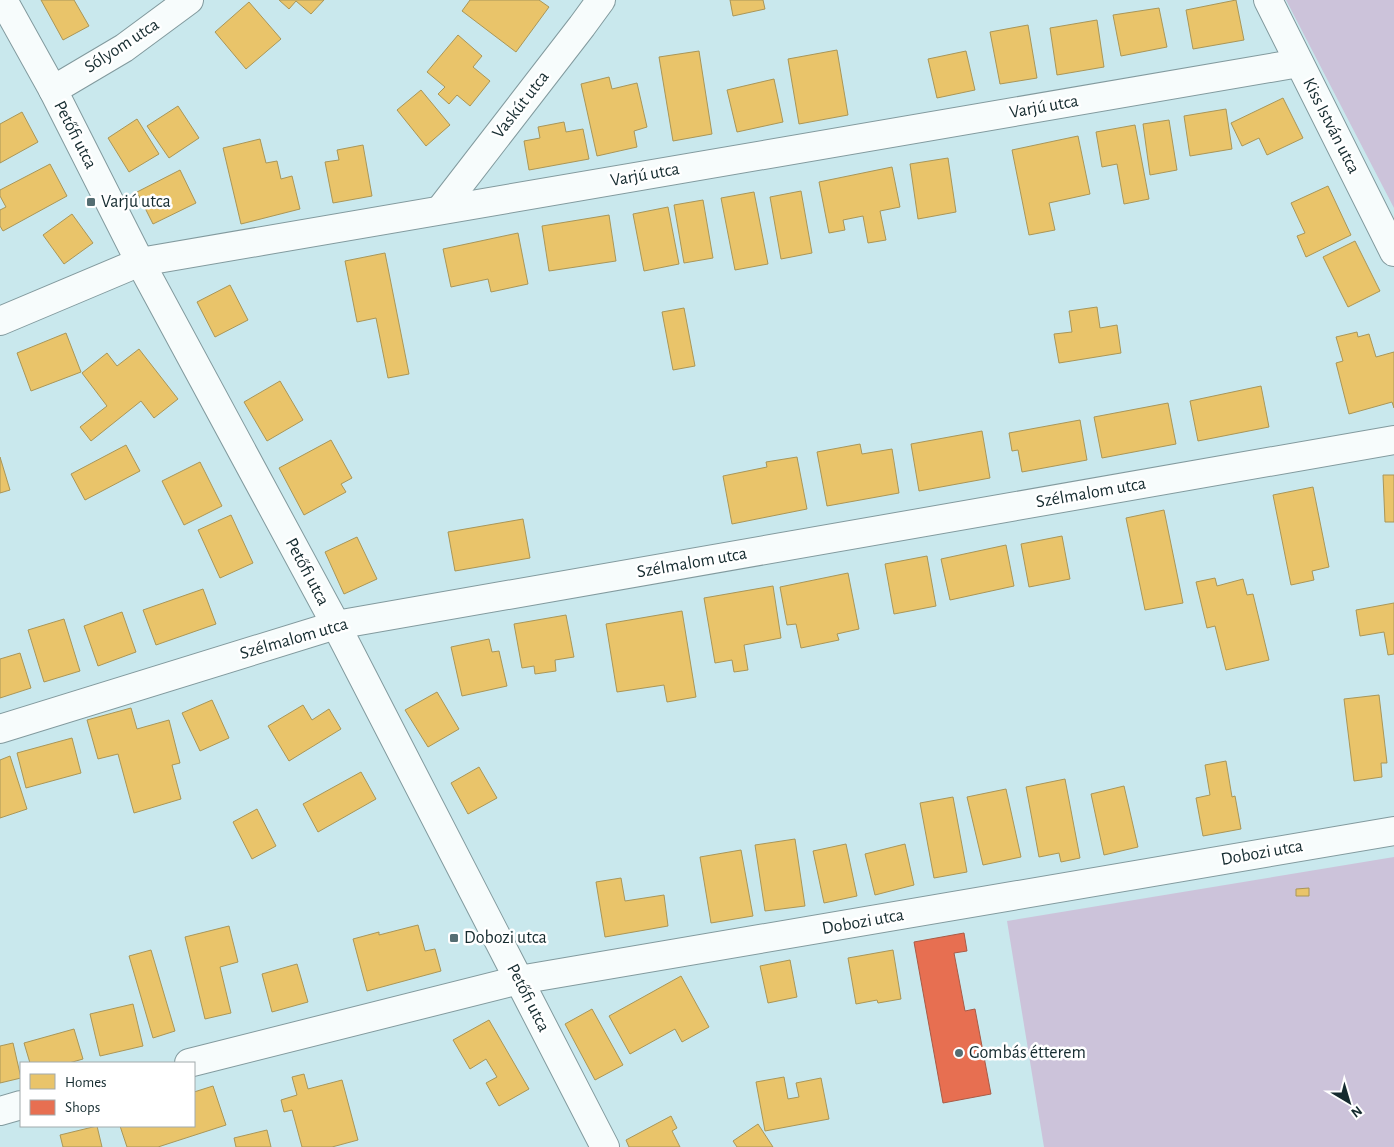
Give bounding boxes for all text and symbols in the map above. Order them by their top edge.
street label: Sólyom utca [82,15,162,77]
street label: Vaskút utca [489,68,553,142]
street label: Kiss István utca [1299,75,1363,177]
street label: Varjú utca [1008,92,1080,122]
street label: Petőfi utca [50,98,100,172]
street label: Varjú utca [609,160,681,190]
place label: Varjú utca [101,193,171,211]
marker: Varjú utca [85,196,97,208]
street label: Szélmalom utca [1035,474,1147,512]
street label: Petőfi utca [282,535,332,609]
street label: Szélmalom utca [636,544,748,582]
street label: Szélmalom utca [238,615,350,663]
street label: Dobozi utca [1220,837,1304,869]
street label: Dobozi utca [821,906,905,938]
place label: Dobozi utca [464,929,547,947]
marker: Dobozi utca [448,932,460,944]
street label: Petőfi utca [503,961,553,1035]
place label: Gombás étterem [969,1044,1086,1062]
marker: Gombás étterem [953,1047,965,1059]
legend [20,1062,195,1127]
text: Homes [65,1075,107,1090]
north arrow [1324,1077,1374,1127]
text: Shops [65,1100,100,1115]
text: N [1348,1103,1365,1120]

